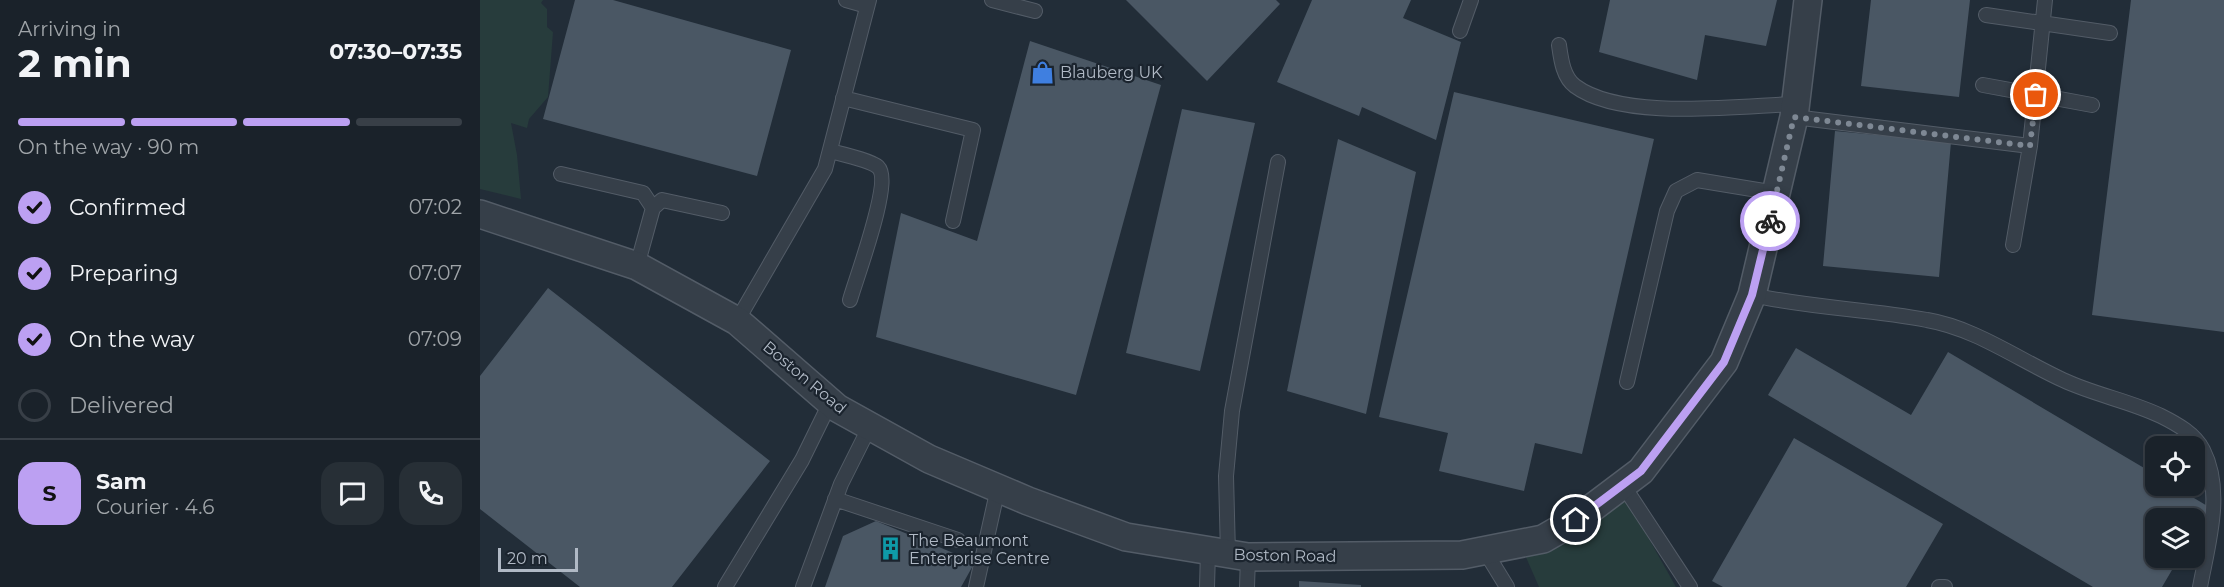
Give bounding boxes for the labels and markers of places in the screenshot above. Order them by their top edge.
shop icon: Blauberg UK [1029,59,1055,85]
place label: Blauberg UK [1060,63,1163,82]
pin [2010,69,2061,120]
pin [1550,494,1601,545]
place label: The Beaumont Enterprise Centre [909,531,1050,568]
building icon: The Beaumont Enterprise Centre [878,536,904,562]

